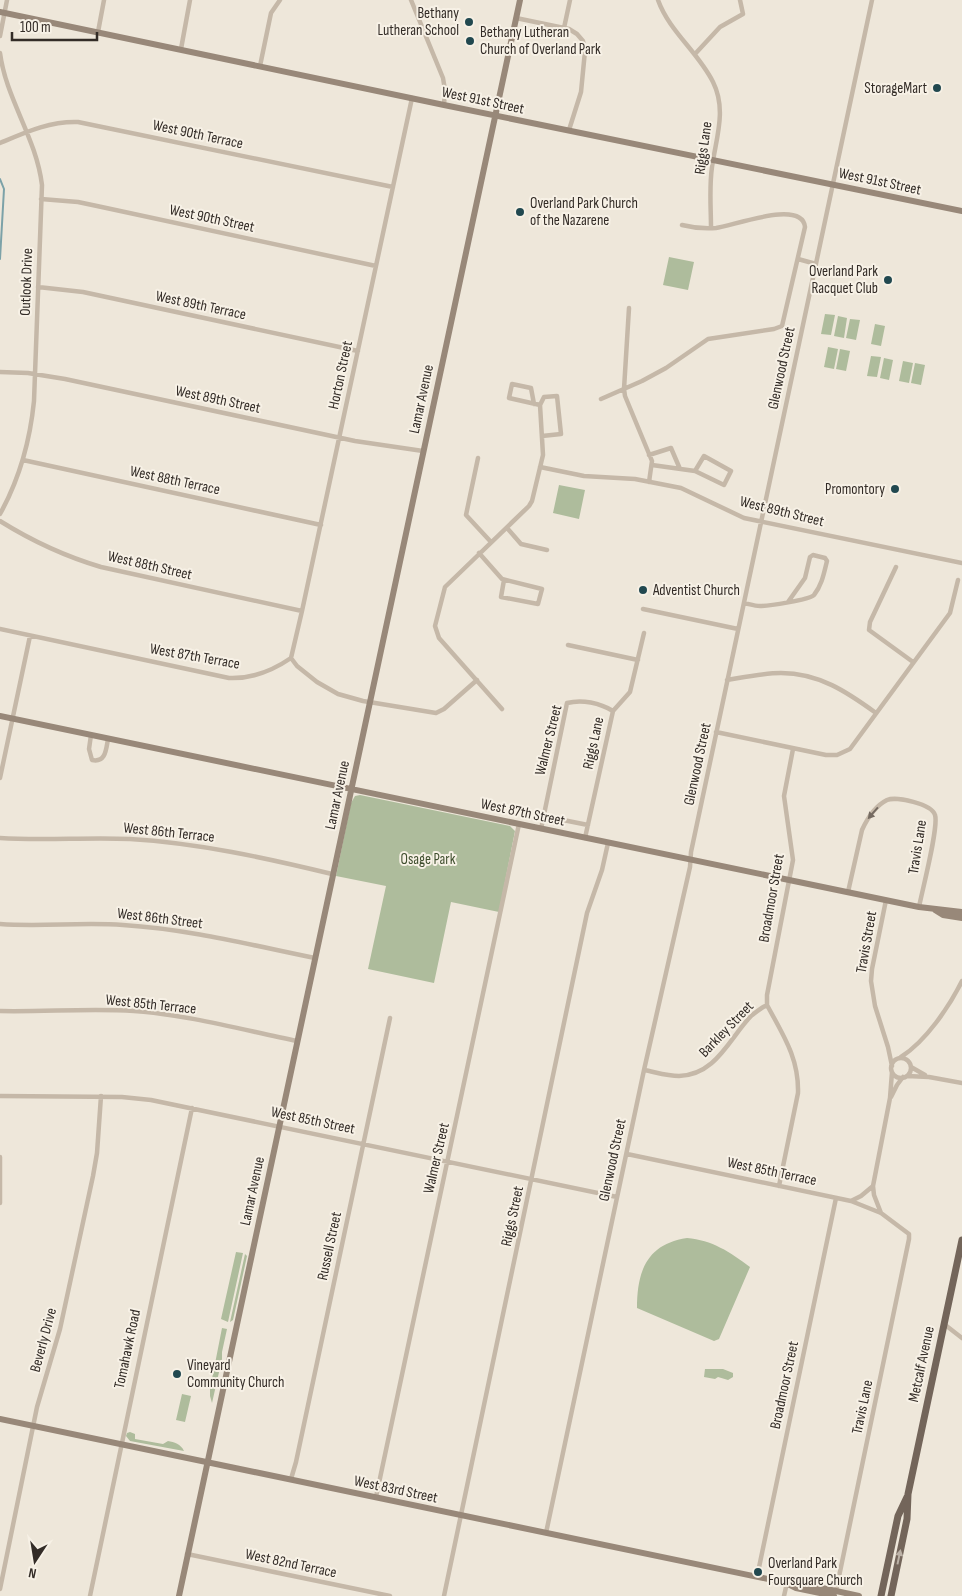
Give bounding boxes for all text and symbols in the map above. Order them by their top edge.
place label: Bethany Lutheran School [377,4,459,40]
scale bar [12,10,98,42]
marker: Bethany Lutheran School [463,16,475,28]
text: 100 m [20,18,51,37]
place label: Bethany Lutheran Church of Overland Park [480,23,601,59]
marker: Bethany Lutheran Church of Overland Park [464,35,476,47]
place label: StorageMart [864,79,927,98]
street label: West 91st Street [440,82,526,119]
marker: StorageMart [931,82,943,94]
street label: West 90th Terrace [151,116,245,153]
street label: Riggs Lane [690,120,717,176]
street label: West 91st Street [837,163,923,200]
place label: Overland Park Church of the Nazarene [530,194,638,230]
street label: West 90th Street [168,200,256,237]
marker: Overland Park Church of the Nazarene [514,206,526,218]
street label: Outlook Drive [16,248,37,316]
place label: Overland Park Racquet Club [809,262,878,298]
marker: Overland Park Racquet Club [882,274,894,286]
street label: West 89th Terrace [154,287,248,324]
street label: Glenwood Street [763,325,800,411]
street label: Horton Street [324,339,357,411]
street label: Lamar Avenue [405,363,438,435]
street label: West 89th Street [174,381,262,418]
street label: West 88th Terrace [128,462,222,499]
place label: Promontory [825,480,885,499]
marker: Promontory [889,483,901,495]
street label: West 89th Street [738,492,826,531]
street label: West 88th Street [106,547,194,585]
place label: Adventist Church [652,581,740,600]
marker: Adventist Church [637,584,649,596]
street label: West 87th Terrace [148,639,241,674]
street label: Walmer Street [531,703,567,777]
street label: Riggs Lane [579,715,608,771]
street label: Glenwood Street [679,721,716,807]
street label: Lamar Avenue [321,759,354,831]
street label: West 87th Street [479,794,567,831]
one-way arrow [868,807,879,819]
street label: West 86th Terrace [122,818,216,847]
street label: Travis Lane [904,819,931,876]
park label: Osage Park [401,850,456,869]
street label: Broadmoor Street [754,852,789,944]
street label: West 86th Street [116,904,204,933]
street label: Travis Street [852,909,881,975]
street label: West 85th Terrace [105,990,197,1019]
street label: Barkley Street [695,997,758,1062]
street label: West 85th Street [269,1102,357,1139]
street label: Glenwood Street [594,1117,631,1203]
street label: Walmer Street [419,1121,454,1195]
street label: West 85th Terrace [725,1153,818,1190]
street label: Lamar Avenue [236,1155,269,1227]
street label: Riggs Street [497,1184,528,1248]
street label: Russell Street [313,1210,346,1282]
street label: Beverly Drive [26,1306,61,1374]
street label: Tomahawk Road [110,1308,145,1390]
street label: Metcalf Avenue [904,1324,939,1404]
street label: Broadmoor Street [766,1339,803,1431]
place label: Vineyard Community Church [187,1356,284,1392]
marker: Vineyard Community Church [171,1368,183,1380]
street label: Travis Lane [847,1378,877,1436]
street label: West 83rd Street [352,1471,440,1508]
north arrow [10,1536,60,1586]
street label: West 82nd Terrace [243,1545,338,1582]
one-way arrow [896,1549,904,1565]
place label: Overland Park Foursquare Church [768,1554,863,1590]
text: N [27,1564,38,1582]
marker: Overland Park Foursquare Church [752,1566,764,1578]

